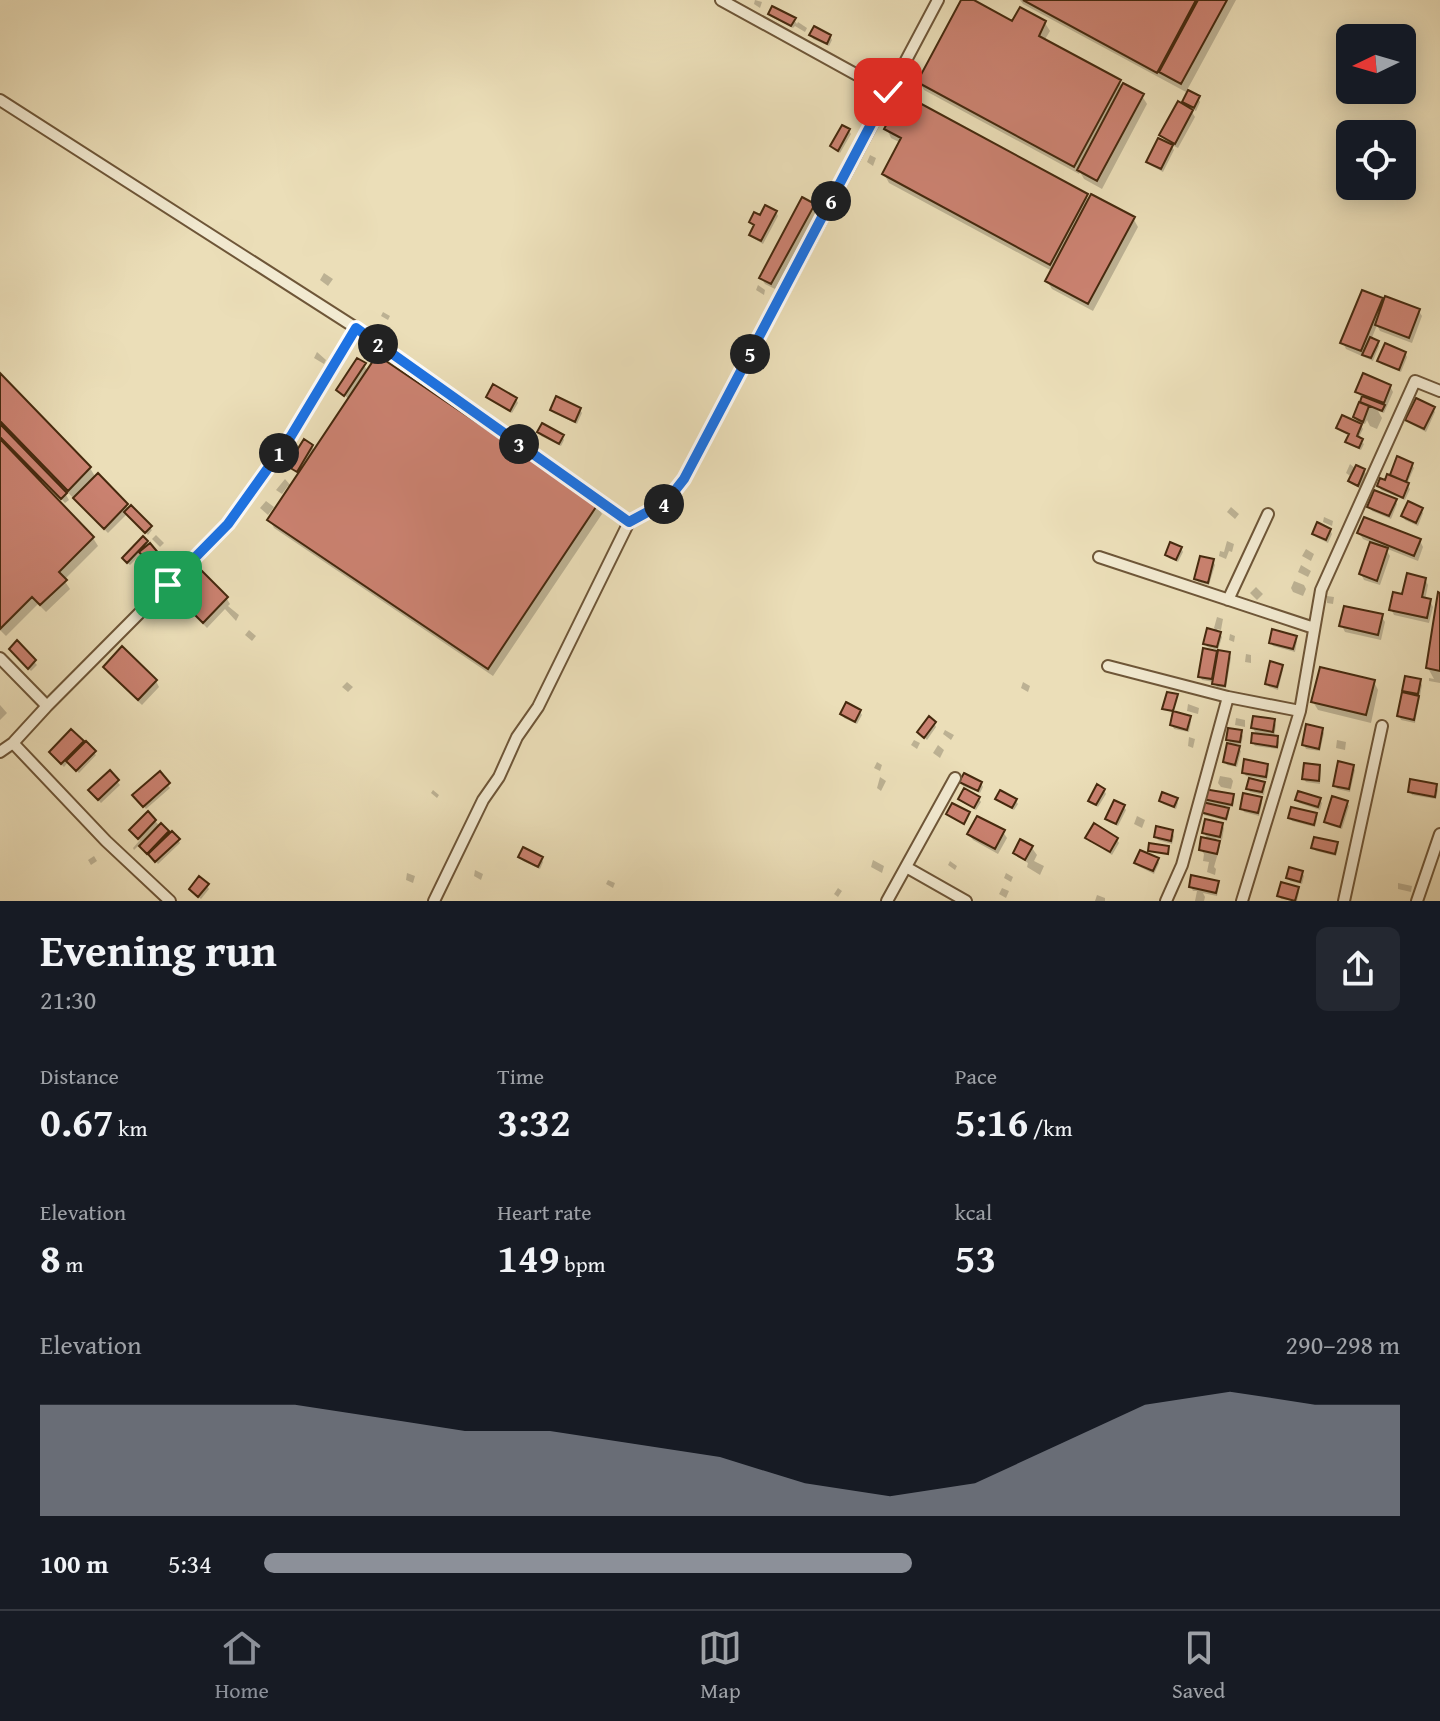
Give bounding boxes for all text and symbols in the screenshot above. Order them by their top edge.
north arrow [1336,24,1416,104]
map controls [1336,24,1416,200]
pin [854,58,922,126]
icon: check [866,70,910,114]
button: locate [1336,120,1416,200]
pin: 6 [811,181,851,221]
text: 6 [825,185,837,217]
pin: 2 [358,324,398,364]
text: 2 [372,328,384,360]
pin: 5 [730,334,770,374]
text: 5 [744,338,756,370]
pin: 3 [499,424,539,464]
text: 3 [513,428,525,460]
pin: 1 [259,433,299,473]
text: 1 [273,437,285,469]
pin: 4 [644,484,684,524]
text: 4 [658,488,670,520]
pin [134,551,202,619]
icon: arrive [146,563,190,607]
text: Evening run [40,918,277,982]
button: share [1316,927,1400,1011]
text: 21:30 [40,980,96,1019]
text: Distance [40,1060,119,1092]
text: Time [497,1060,544,1092]
text: Pace [955,1060,997,1092]
text: 0.67 [40,1092,113,1151]
text: 3:32 [497,1092,571,1151]
text: 5:16 [955,1092,1028,1151]
text: km [113,1112,147,1144]
text: /km [1028,1112,1073,1144]
text: Elevation [40,1196,126,1228]
text: Heart rate [497,1196,592,1228]
text: kcal [955,1196,992,1228]
text: 8 [40,1228,61,1287]
text: 149 [497,1228,560,1287]
text: 53 [955,1228,996,1287]
text: m [61,1248,84,1280]
text: bpm [560,1248,606,1280]
text: Elevation [40,1325,142,1364]
text: 290–298 m [1286,1325,1400,1364]
text: 100 m [40,1544,108,1583]
text: 5:34 [168,1544,212,1583]
tab: Home [215,1626,269,1706]
tab: Map [698,1626,742,1706]
tab: Saved [1172,1626,1225,1706]

